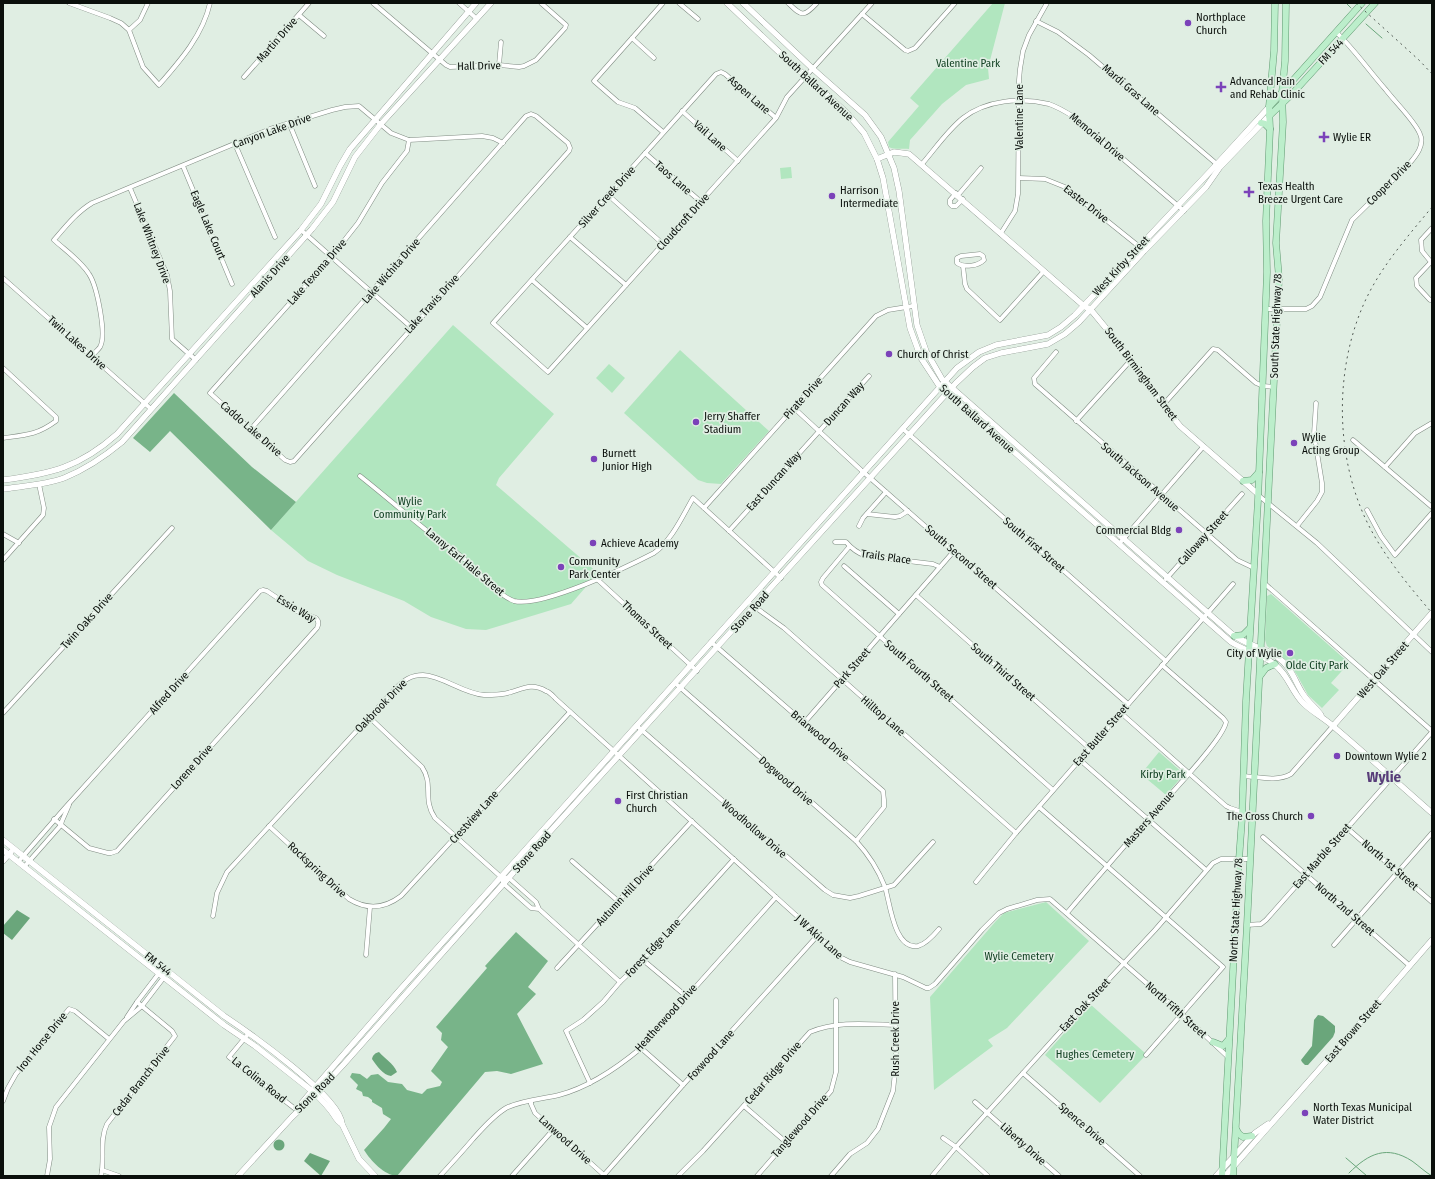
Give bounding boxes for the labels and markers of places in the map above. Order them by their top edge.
place label: Northplace Church [1196,11,1246,37]
marker: Northplace Church [1183,18,1193,28]
place label: Advanced Pain and Rehab Clinic [1230,75,1305,101]
marker: Advanced Pain and Rehab Clinic [1215,81,1227,93]
marker: Wylie ER [1318,131,1330,143]
place label: Wylie ER [1333,131,1371,144]
place label: Texas Health Breeze Urgent Care [1258,180,1343,206]
place label: Harrison Intermediate [840,184,898,210]
marker: Texas Health Breeze Urgent Care [1243,186,1255,198]
marker: Harrison Intermediate [827,191,837,201]
place label: Church of Christ [897,348,969,361]
marker: Church of Christ [884,349,894,359]
place label: Jerry Shaffer Stadium [704,410,760,436]
marker: Jerry Shaffer Stadium [691,417,701,427]
place label: Wylie Acting Group [1302,431,1360,457]
marker: Wylie Acting Group [1289,438,1299,448]
place label: Burnett Junior High [602,447,652,473]
marker: Burnett Junior High [589,454,599,464]
place label: Commercial Bldg [1096,524,1172,537]
marker: Commercial Bldg [1174,525,1184,535]
place label: Achieve Academy [601,537,679,550]
marker: Achieve Academy [588,538,598,548]
place label: Community Park Center [569,555,621,581]
marker: Community Park Center [556,562,566,572]
place label: City of Wylie [1227,647,1282,660]
marker: City of Wylie [1285,648,1295,658]
place label: Downtown Wylie 2 [1345,750,1427,763]
marker: Downtown Wylie 2 [1332,751,1342,761]
place label: First Christian Church [626,789,688,815]
marker: First Christian Church [613,796,623,806]
place label: The Cross Church [1226,810,1303,823]
marker: The Cross Church [1306,811,1316,821]
place label: North Texas Municipal Water District [1313,1101,1412,1127]
marker: North Texas Municipal Water District [1300,1108,1310,1118]

